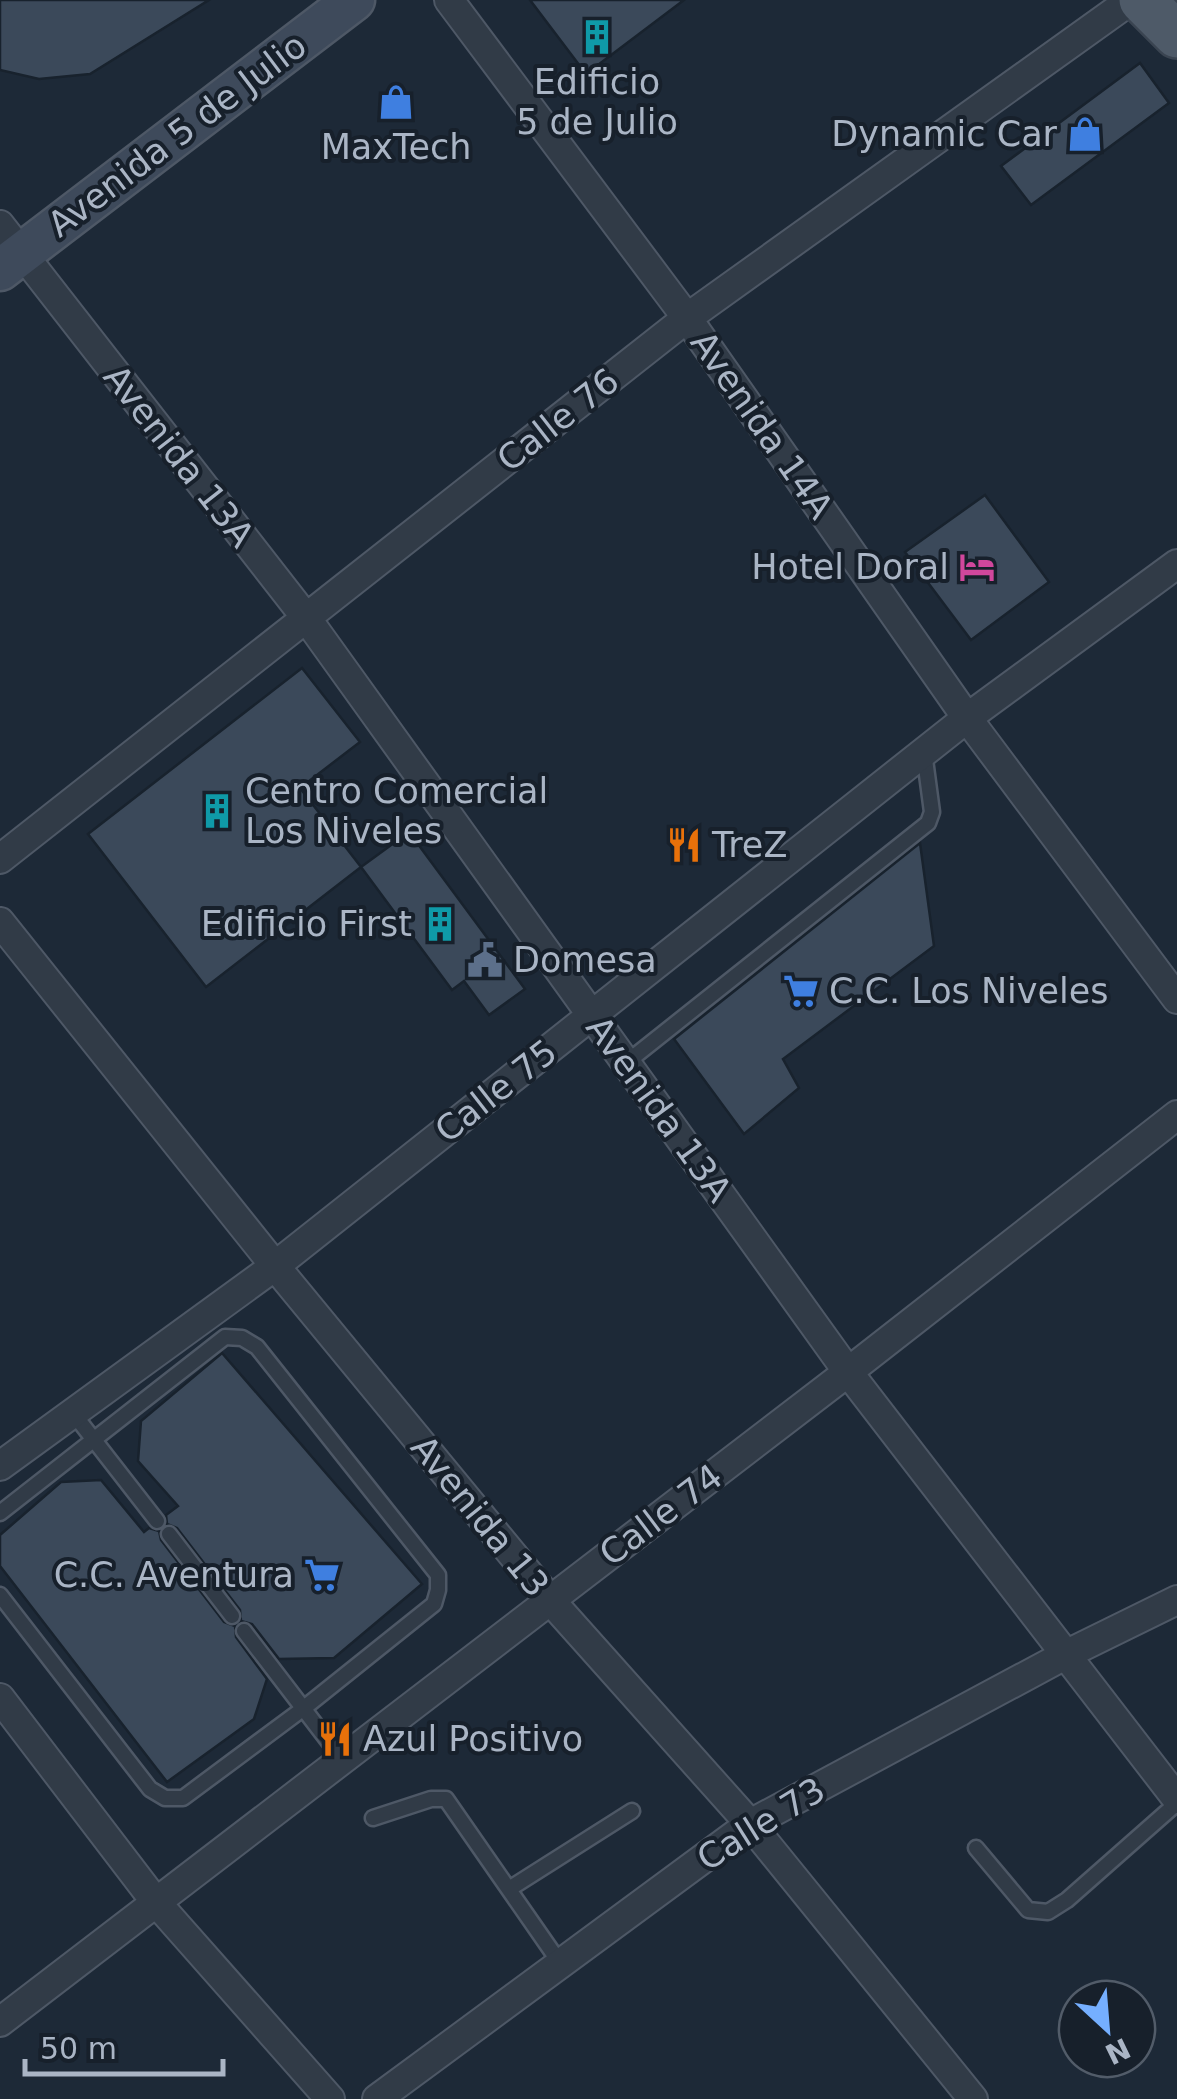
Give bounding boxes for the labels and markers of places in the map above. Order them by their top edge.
building icon: Edificio 5 de Julio [578,18,616,56]
place label: Edificio 5 de Julio [516,62,678,142]
shop icon: MaxTech [377,83,415,121]
place label: Dynamic Car [831,114,1058,154]
shop icon: Dynamic Car [1066,115,1104,153]
place label: MaxTech [321,127,471,167]
place label: Hotel Doral [751,547,949,587]
hotel icon: Hotel Doral [958,548,996,586]
place label: Centro Comercial Los Niveles [245,771,548,851]
building icon: Centro Comercial Los Niveles [198,792,236,830]
place label: TreZ [711,825,787,865]
restaurant icon: TreZ [665,826,703,864]
place label: Edificio First [201,904,412,944]
building icon: Edificio First [421,905,459,943]
place label: Domesa [513,940,657,980]
public building icon: Domesa [466,941,504,979]
place label: C.C. Los Niveles [829,971,1109,1011]
supermarket icon: C.C. Los Niveles [782,972,820,1010]
place label: C.C. Aventura [54,1555,294,1595]
supermarket icon: C.C. Aventura [303,1556,341,1594]
place label: Azul Positivo [363,1719,583,1759]
restaurant icon: Azul Positivo [316,1720,354,1758]

